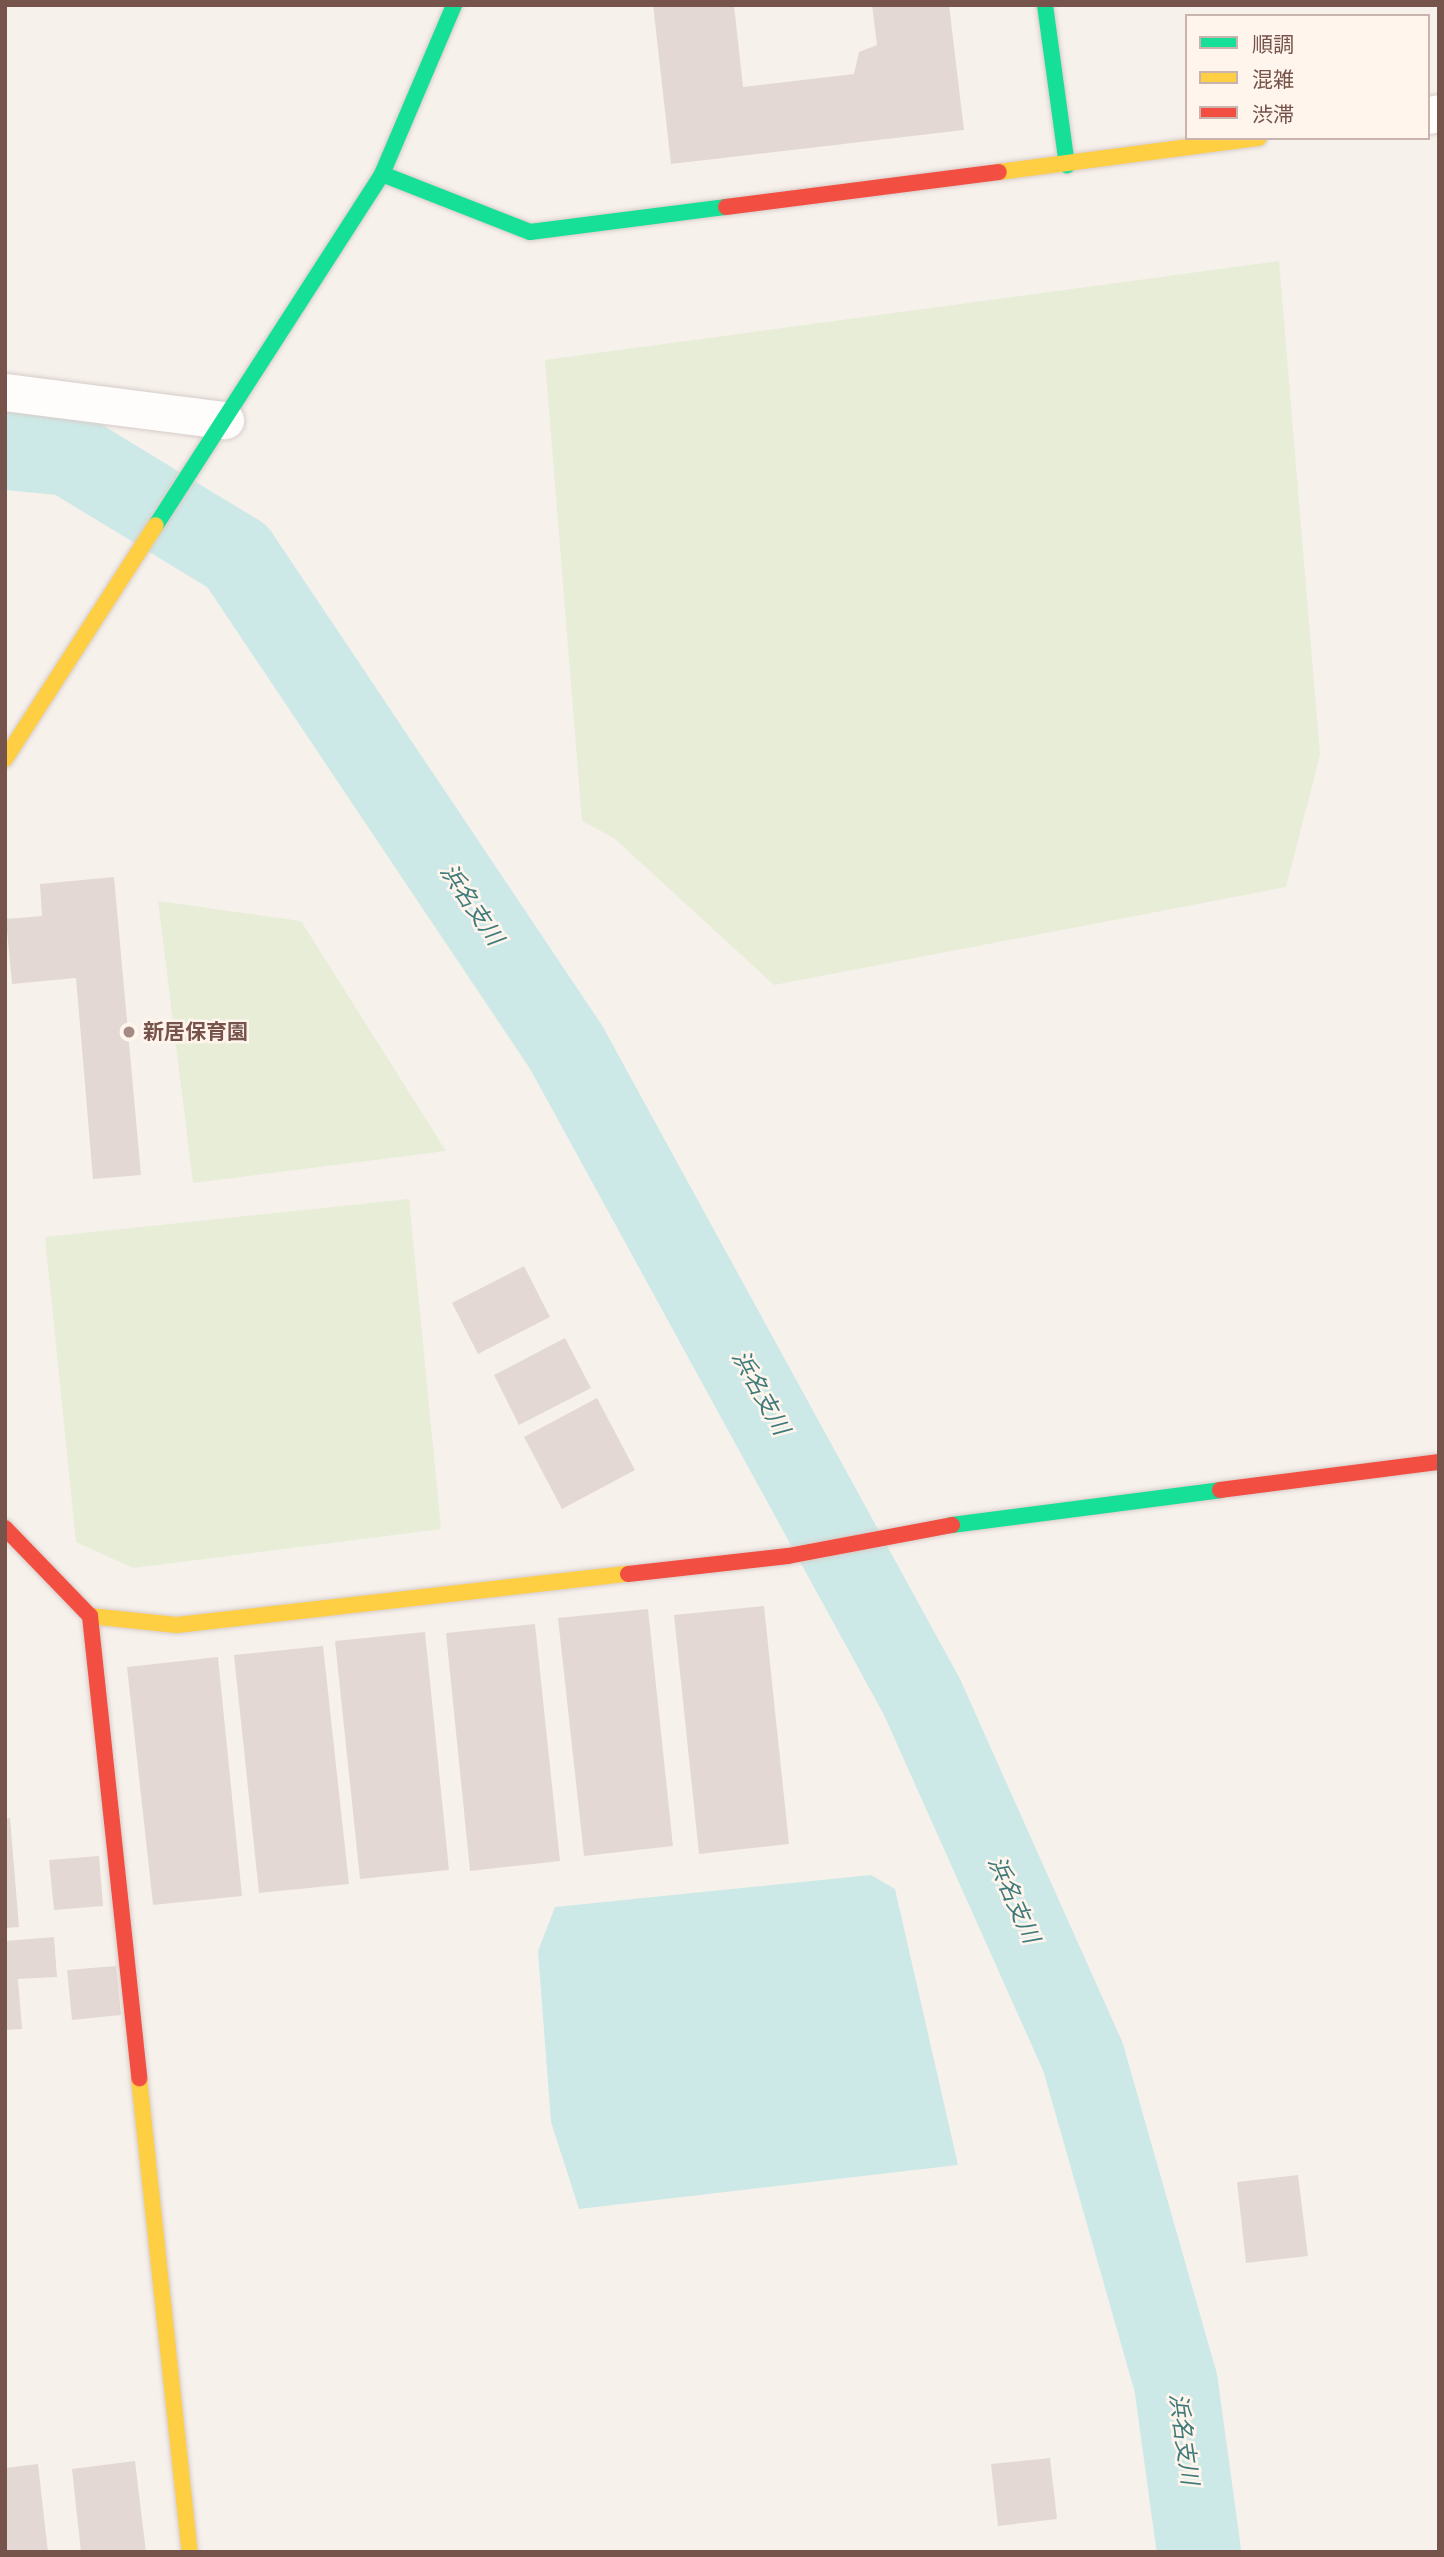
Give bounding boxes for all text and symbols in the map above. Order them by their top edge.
legend [1185,14,1430,140]
text: 順調 [1252,32,1294,58]
text: 混雑 [1252,67,1294,93]
text: 渋滞 [1252,102,1294,128]
water label: 浜名支川 [434,859,508,951]
place label: 新居保育園 [143,1019,248,1045]
marker: 新居保育園 [121,1024,137,1040]
water label: 浜名支川 [726,1346,794,1440]
water label: 浜名支川 [982,1852,1044,1948]
water label: 浜名支川 [1163,2392,1203,2486]

